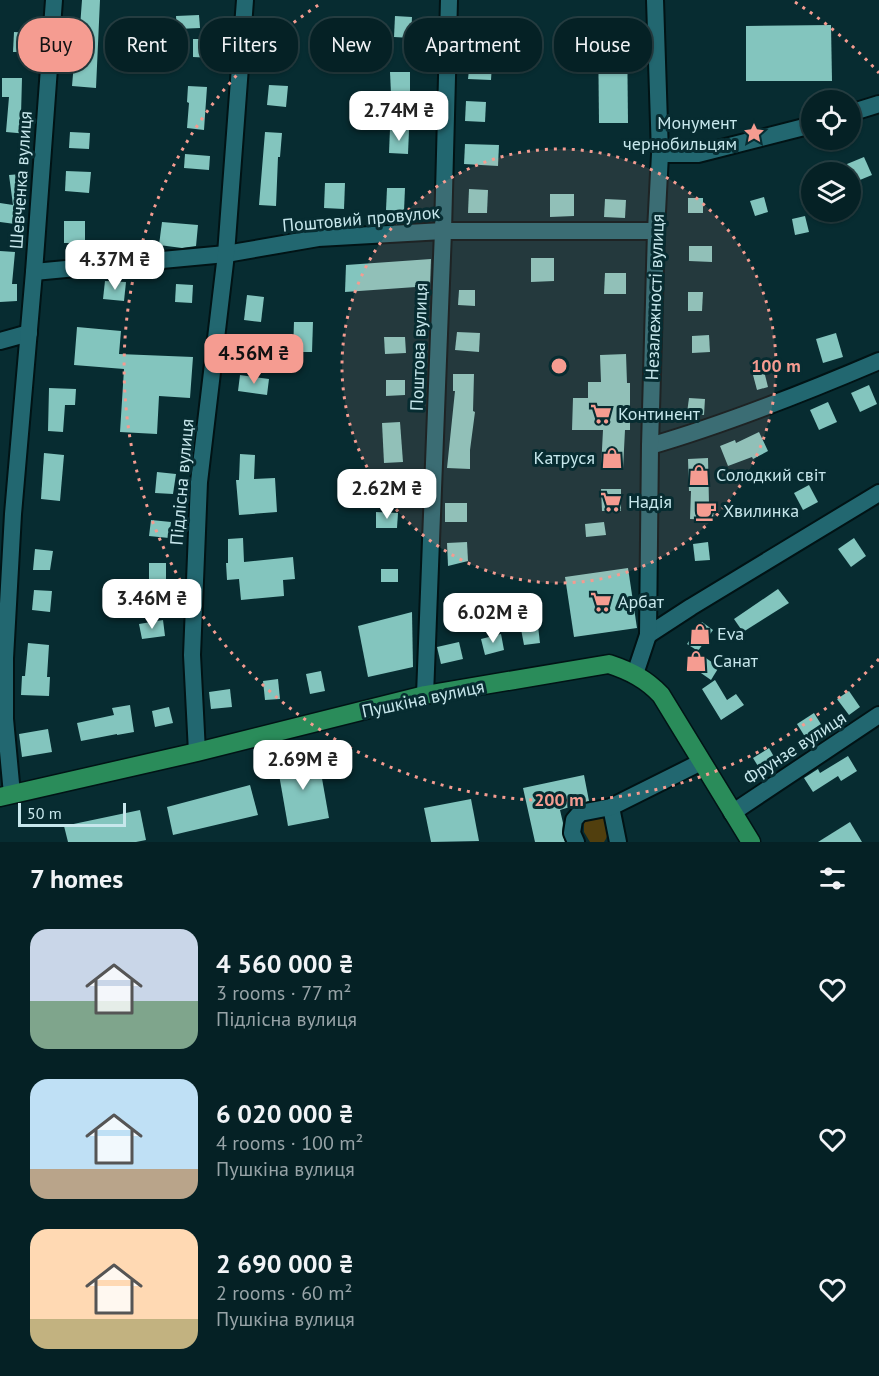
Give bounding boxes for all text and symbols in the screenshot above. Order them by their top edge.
chip: Buy [18,18,93,72]
chip: Rent [105,18,188,72]
chip: Filters [200,18,298,72]
chip: New [310,18,392,72]
chip: Apartment [404,18,542,72]
chip: House [554,18,652,72]
map controls [801,90,861,222]
button: locate [801,90,861,150]
pin: 2.74M ₴ [344,91,454,142]
text: 2.74M ₴ [363,97,435,123]
street label: Шевченка вулиця [4,110,37,250]
place label: Монумент чернобильцям [623,111,738,155]
place icon: Монумент чернобильцям [742,121,766,145]
button: layers [801,162,861,222]
street label: Поштовий провулок [281,200,441,237]
street label: Незалежності вулиця [640,213,669,381]
pin: 4.37M ₴ [60,240,170,291]
text: 4.37M ₴ [79,246,151,272]
street label: Поштова вулиця [405,282,432,412]
pin: 4.56M ₴ [199,334,309,385]
text: 4.56M ₴ [218,340,290,366]
text: 100 m [751,354,801,377]
centre of rings [549,356,569,376]
supermarket icon: Континент [589,402,613,426]
place label: Континент [618,402,701,425]
street label: Підлісна вулиця [165,418,198,546]
place label: Катруся [533,446,595,469]
shop icon: Катруся [600,446,624,470]
shop icon: Солодкий світ [687,463,711,487]
place label: Солодкий світ [716,463,827,486]
pin: 2.62M ₴ [332,469,442,520]
text: 2.62M ₴ [351,475,423,501]
supermarket icon: Надiя [599,490,623,514]
place label: Надiя [628,490,672,513]
cafe icon: Хвилинка [694,499,718,523]
place label: Хвилинка [723,499,799,522]
pin: 3.46M ₴ [97,579,207,630]
text: 3.46M ₴ [116,585,188,611]
supermarket icon: Арбат [589,590,613,614]
place label: Арбат [618,590,665,613]
pin: 6.02M ₴ [438,593,548,644]
text: 6.02M ₴ [457,599,529,625]
shop icon: Eva [688,622,712,646]
place label: Eva [717,622,744,645]
shop icon: Санат [684,649,708,673]
place label: Санат [713,649,759,672]
street label: Пушкіна вулиця [359,674,486,723]
street label: Фрунзе вулиця [739,706,850,789]
pin: 2.69M ₴ [248,740,358,791]
text: 2.69M ₴ [267,746,339,772]
text: 200 m [534,788,584,811]
scale bar [18,800,126,828]
text: 50 m [27,803,62,823]
text: 7 homes [30,862,123,895]
icon: filters [816,862,849,895]
text: 4 560 000 ₴ [216,947,354,980]
icon: home [78,953,150,1025]
icon: heart [816,973,849,1006]
text: 3 rooms · 77 m² [216,980,351,1006]
text: Підлісна вулиця [216,1006,357,1032]
text: 6 020 000 ₴ [216,1097,354,1130]
icon: home [78,1103,150,1175]
icon: heart [816,1123,849,1156]
text: 4 rooms · 100 m² [216,1130,363,1156]
text: Пушкіна вулиця [216,1156,355,1182]
text: 2 690 000 ₴ [216,1247,354,1280]
icon: home [78,1253,150,1325]
icon: heart [816,1273,849,1306]
text: 2 rooms · 60 m² [216,1280,352,1306]
text: Пушкіна вулиця [216,1306,355,1332]

